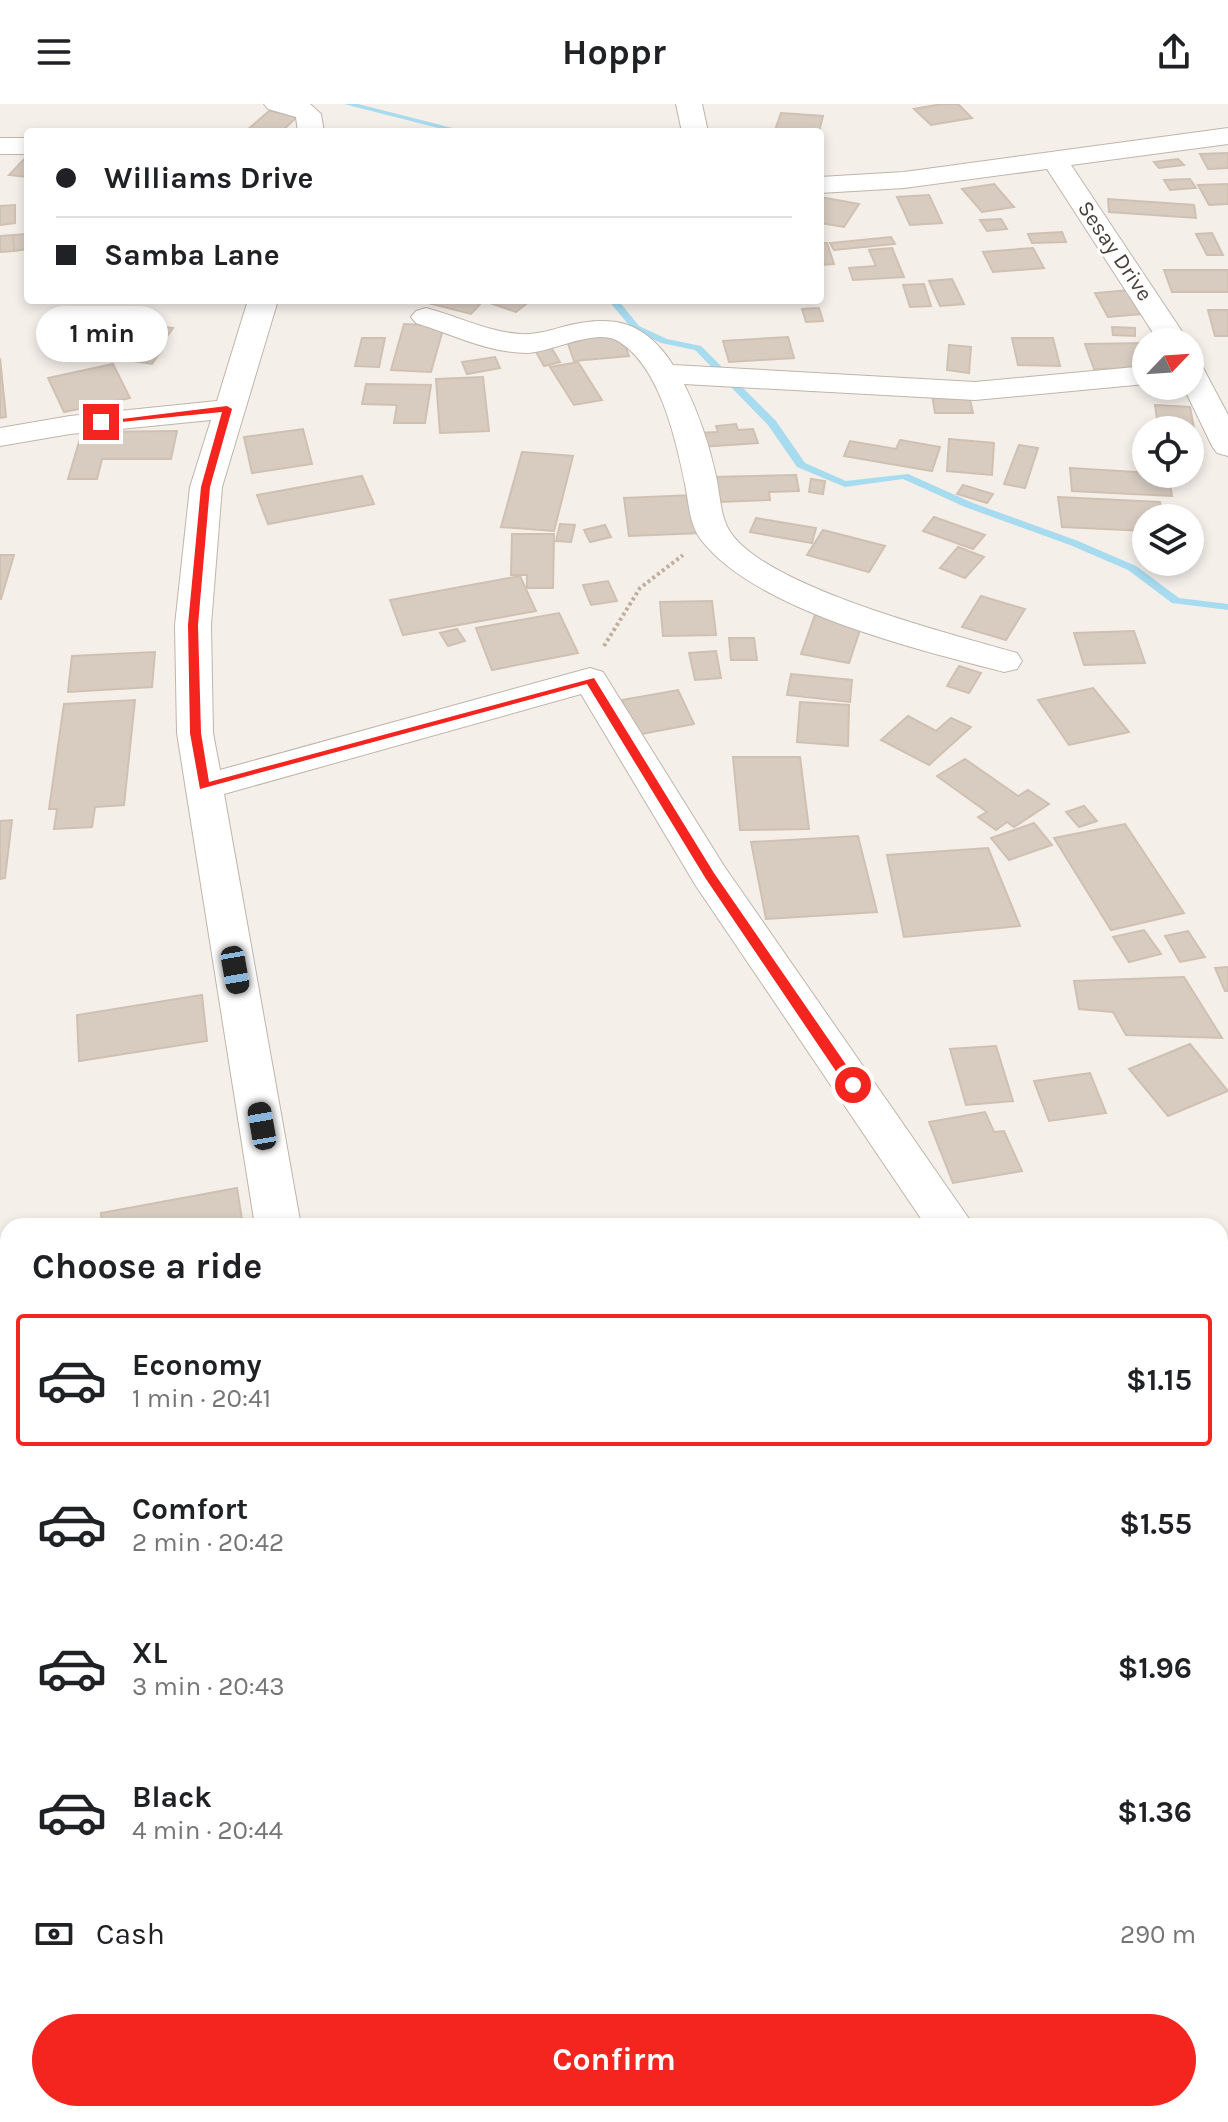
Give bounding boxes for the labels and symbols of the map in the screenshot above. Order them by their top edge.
street label: Sesay Drive [1072,196,1158,306]
callout: 1 min [35,306,167,362]
north arrow [1132,328,1204,400]
route end [83,404,119,440]
car [219,944,251,996]
route start [835,1067,871,1103]
car [246,1100,278,1152]

